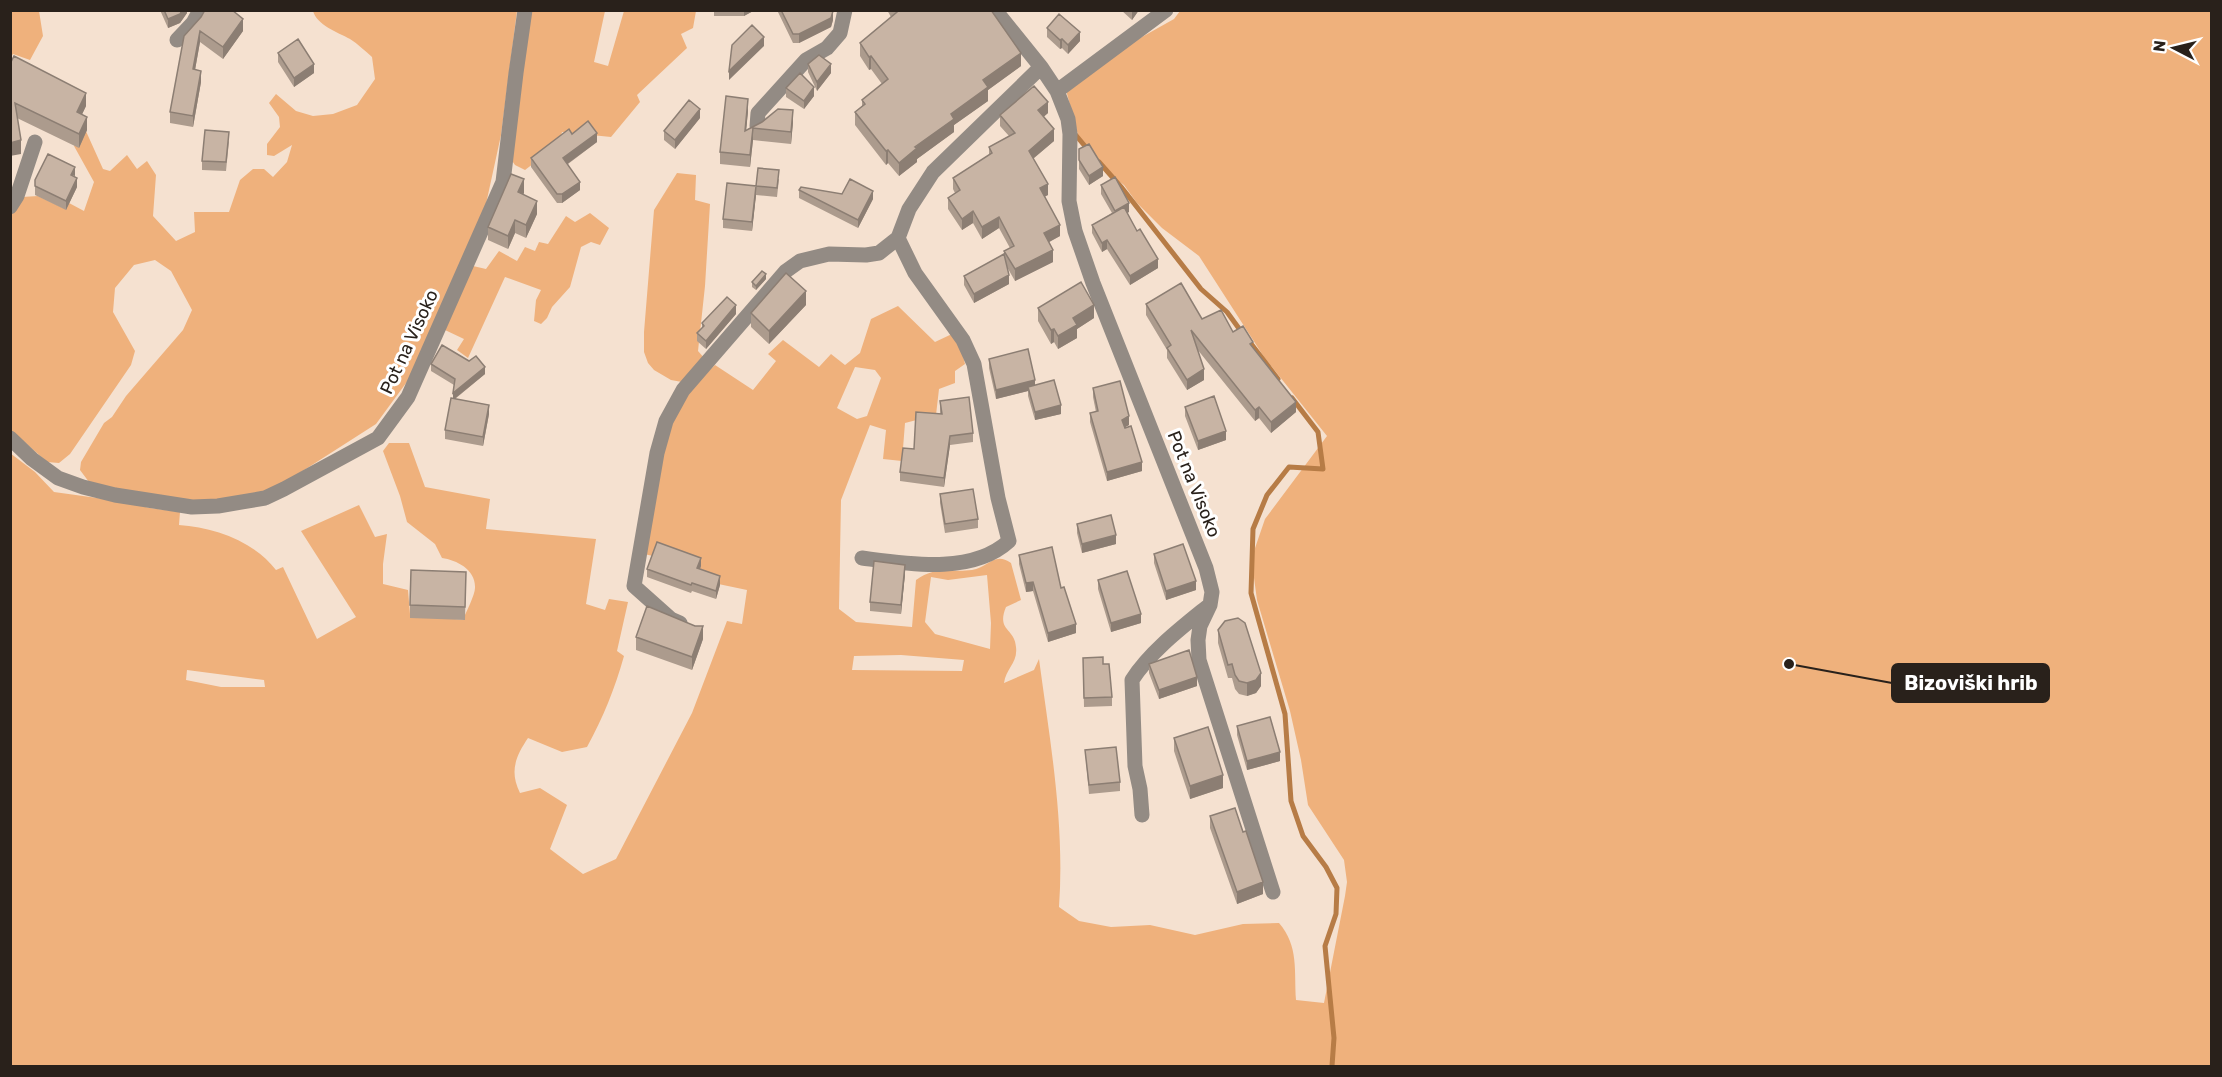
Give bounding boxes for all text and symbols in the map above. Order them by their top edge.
north arrow [2144,18,2204,78]
text: N [2149,39,2170,53]
street label: Pot na Visoko [375,286,443,398]
street label: Pot na Visoko [1163,428,1225,540]
callout: Bizoviški hrib [1892,664,2049,702]
text: Bizoviški hrib [1904,671,2038,695]

